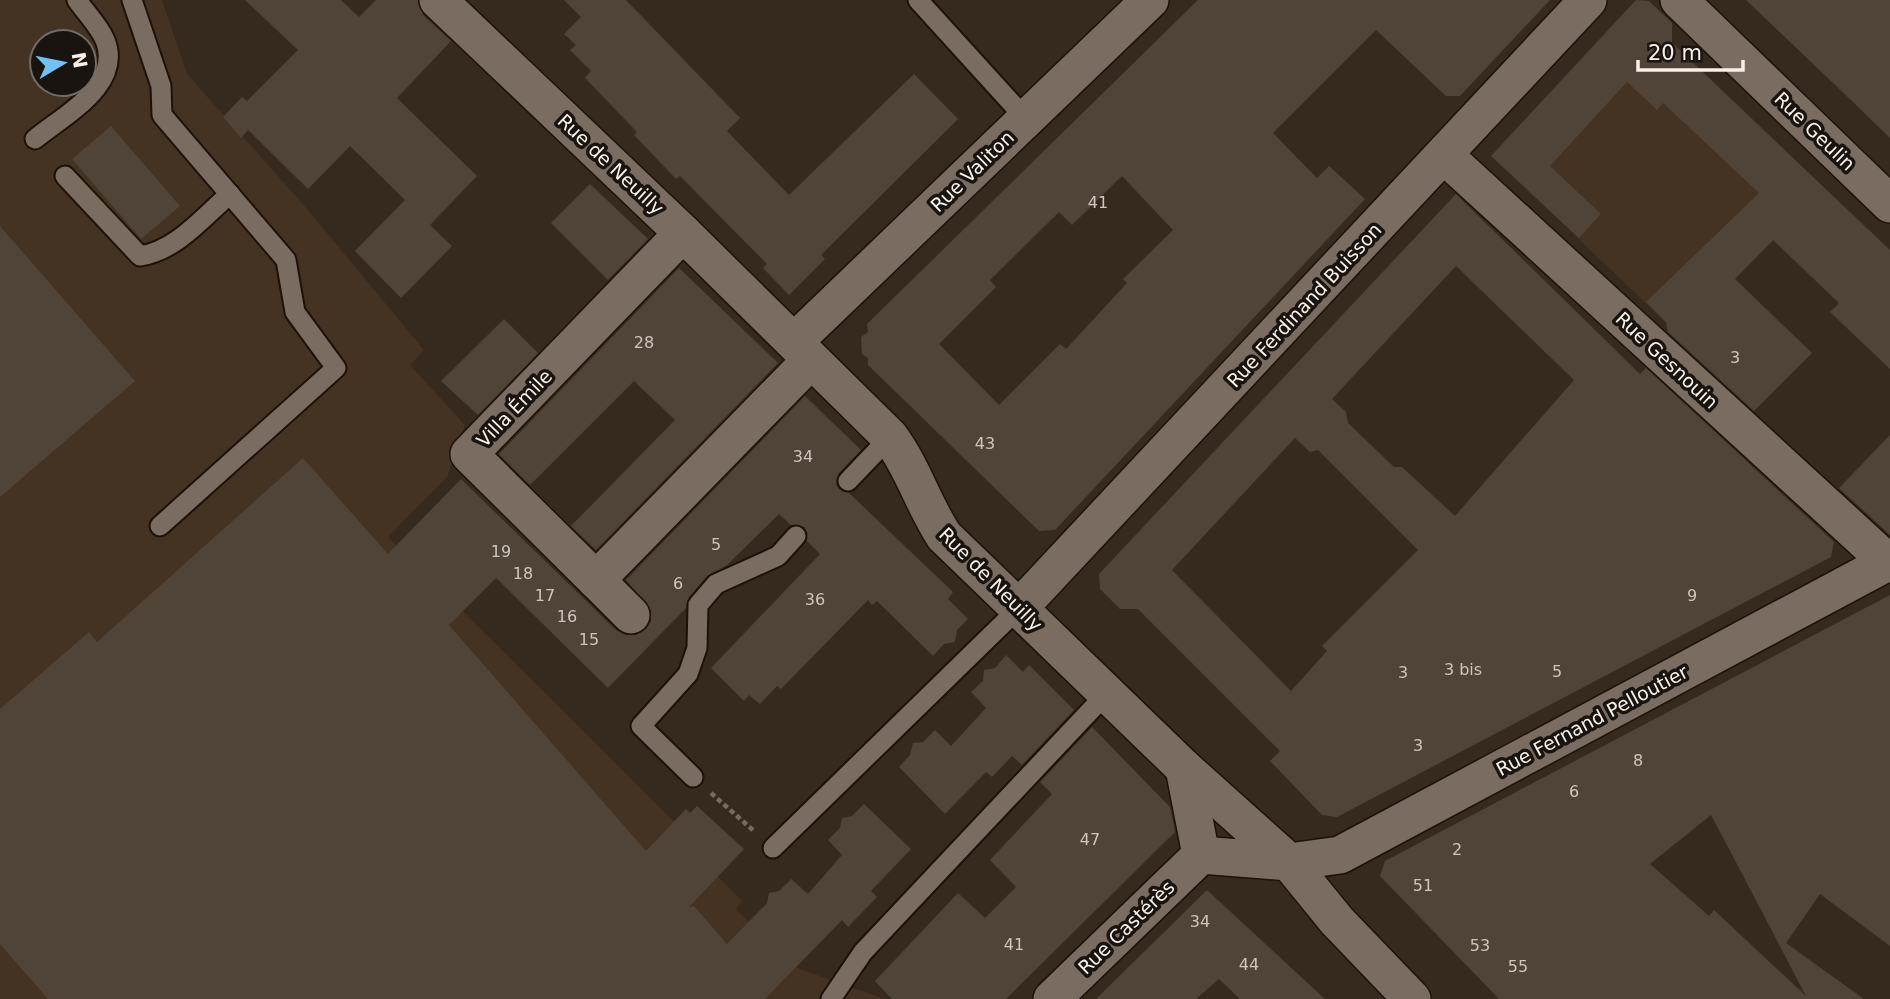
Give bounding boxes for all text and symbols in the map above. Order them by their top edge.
north arrow [28,28,98,98]
scale bar [1638,28,1743,72]
text: 20 m [1648,41,1702,65]
text: N [68,50,92,70]
street label: Rue Geulin [1770,87,1860,175]
street label: Rue de Neuilly [553,109,669,219]
street label: Rue Valiton [926,126,1018,216]
house number: 41 [1088,193,1108,212]
street label: Rue Ferdinand Buisson [1222,218,1386,392]
street label: Rue Gesnouin [1611,307,1723,413]
house number: 28 [634,333,654,352]
house number: 3 [1730,348,1740,367]
street label: Villa Émile [472,365,556,451]
house number: 43 [975,434,995,453]
house number: 34 [793,447,813,466]
street label: Rue de Neuilly [935,523,1047,635]
house number: 5 [711,535,721,554]
house number: 19 [491,542,511,561]
house number: 18 [513,564,533,583]
house number: 6 [673,574,683,593]
house number: 17 [535,586,555,605]
house number: 9 [1687,586,1697,605]
house number: 36 [805,590,825,609]
house number: 16 [557,607,577,626]
house number: 15 [579,630,599,649]
house number: 3 bis [1444,660,1482,679]
street label: Rue Fernand Pelloutier [1492,660,1692,780]
house number: 5 [1552,662,1562,681]
house number: 3 [1398,663,1408,682]
house number: 3 [1413,736,1423,755]
house number: 8 [1633,751,1643,770]
house number: 6 [1569,782,1579,801]
house number: 47 [1080,830,1100,849]
house number: 2 [1452,840,1462,859]
street label: Rue Castérès [1073,876,1179,978]
house number: 51 [1413,876,1433,895]
house number: 34 [1190,912,1210,931]
house number: 41 [1004,935,1024,954]
house number: 53 [1470,936,1490,955]
house number: 44 [1239,955,1259,974]
house number: 55 [1508,957,1528,976]

